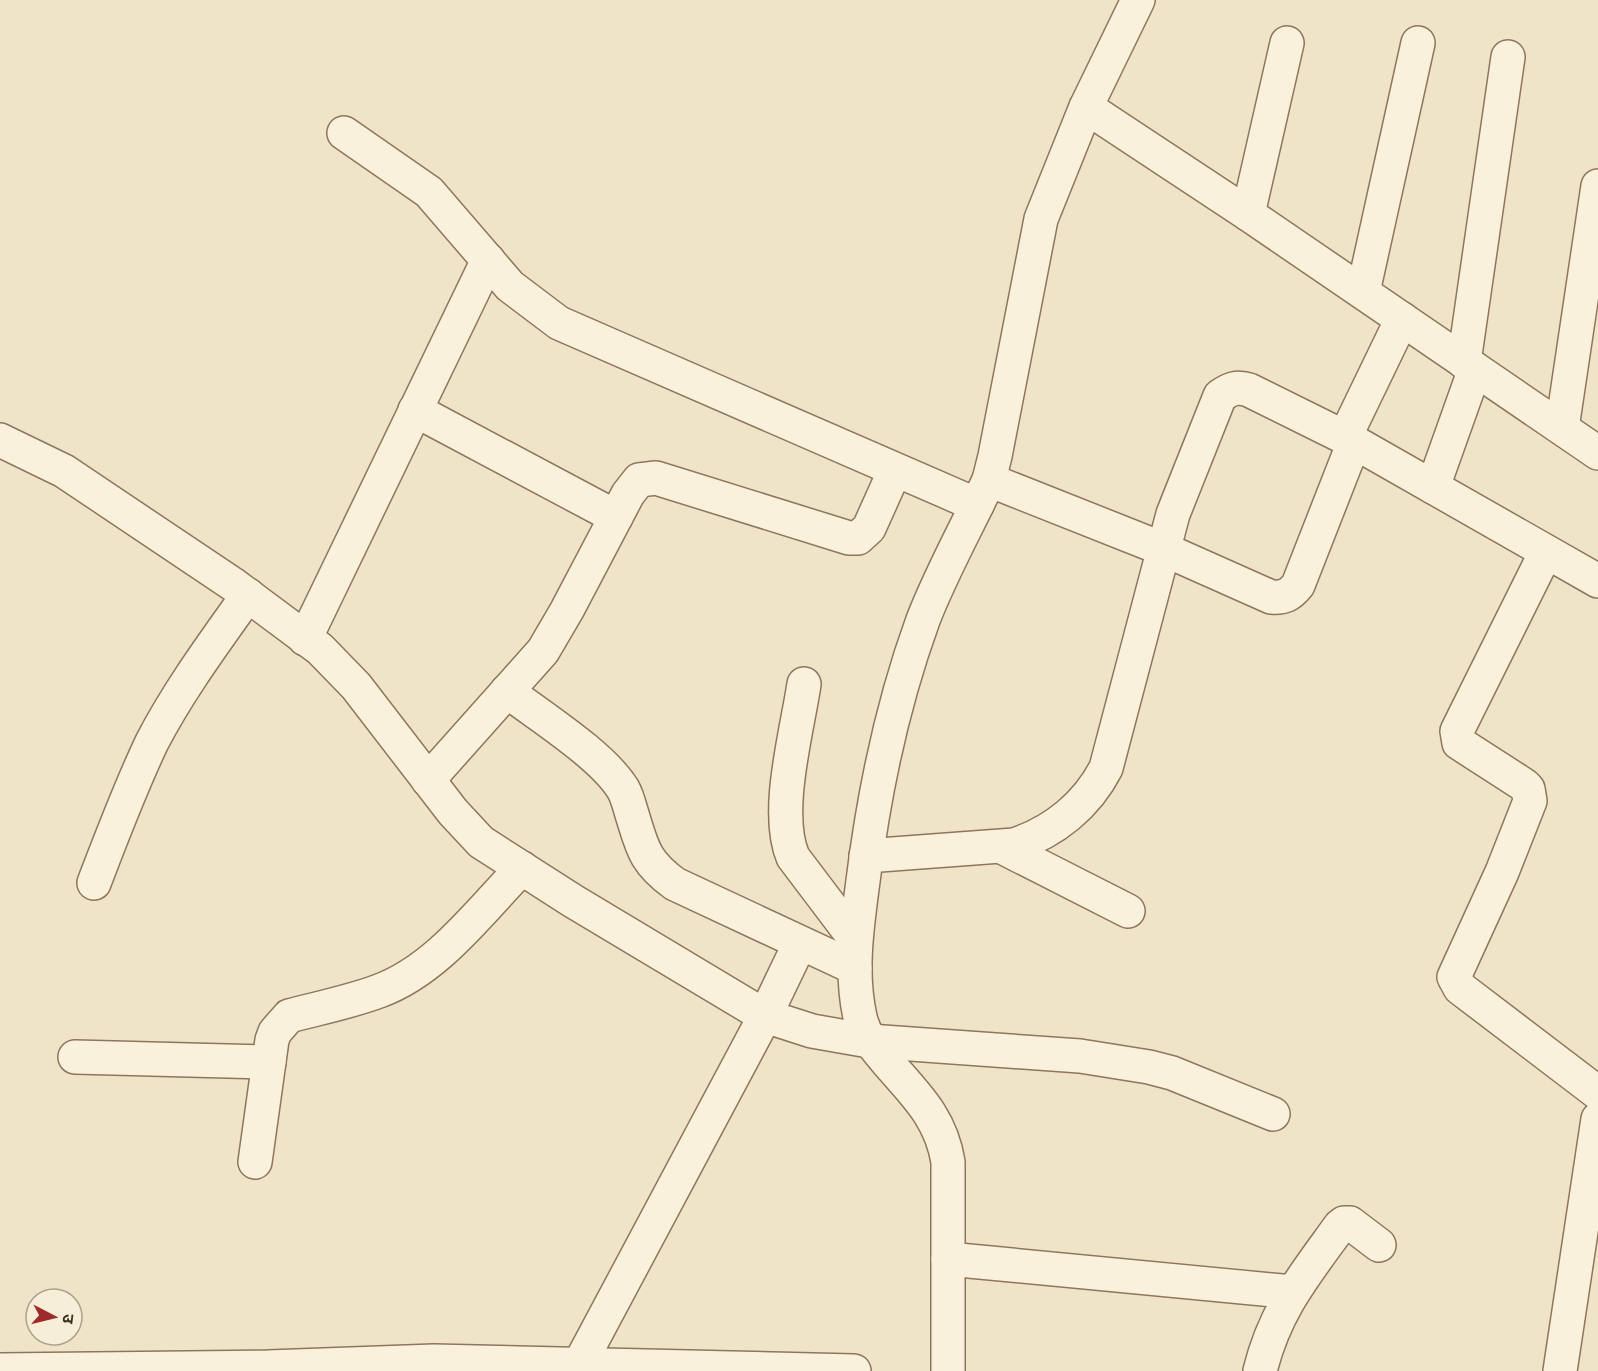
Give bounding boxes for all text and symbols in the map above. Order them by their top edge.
north arrow [24,1287,84,1347]
text: उ [57,1313,80,1325]

